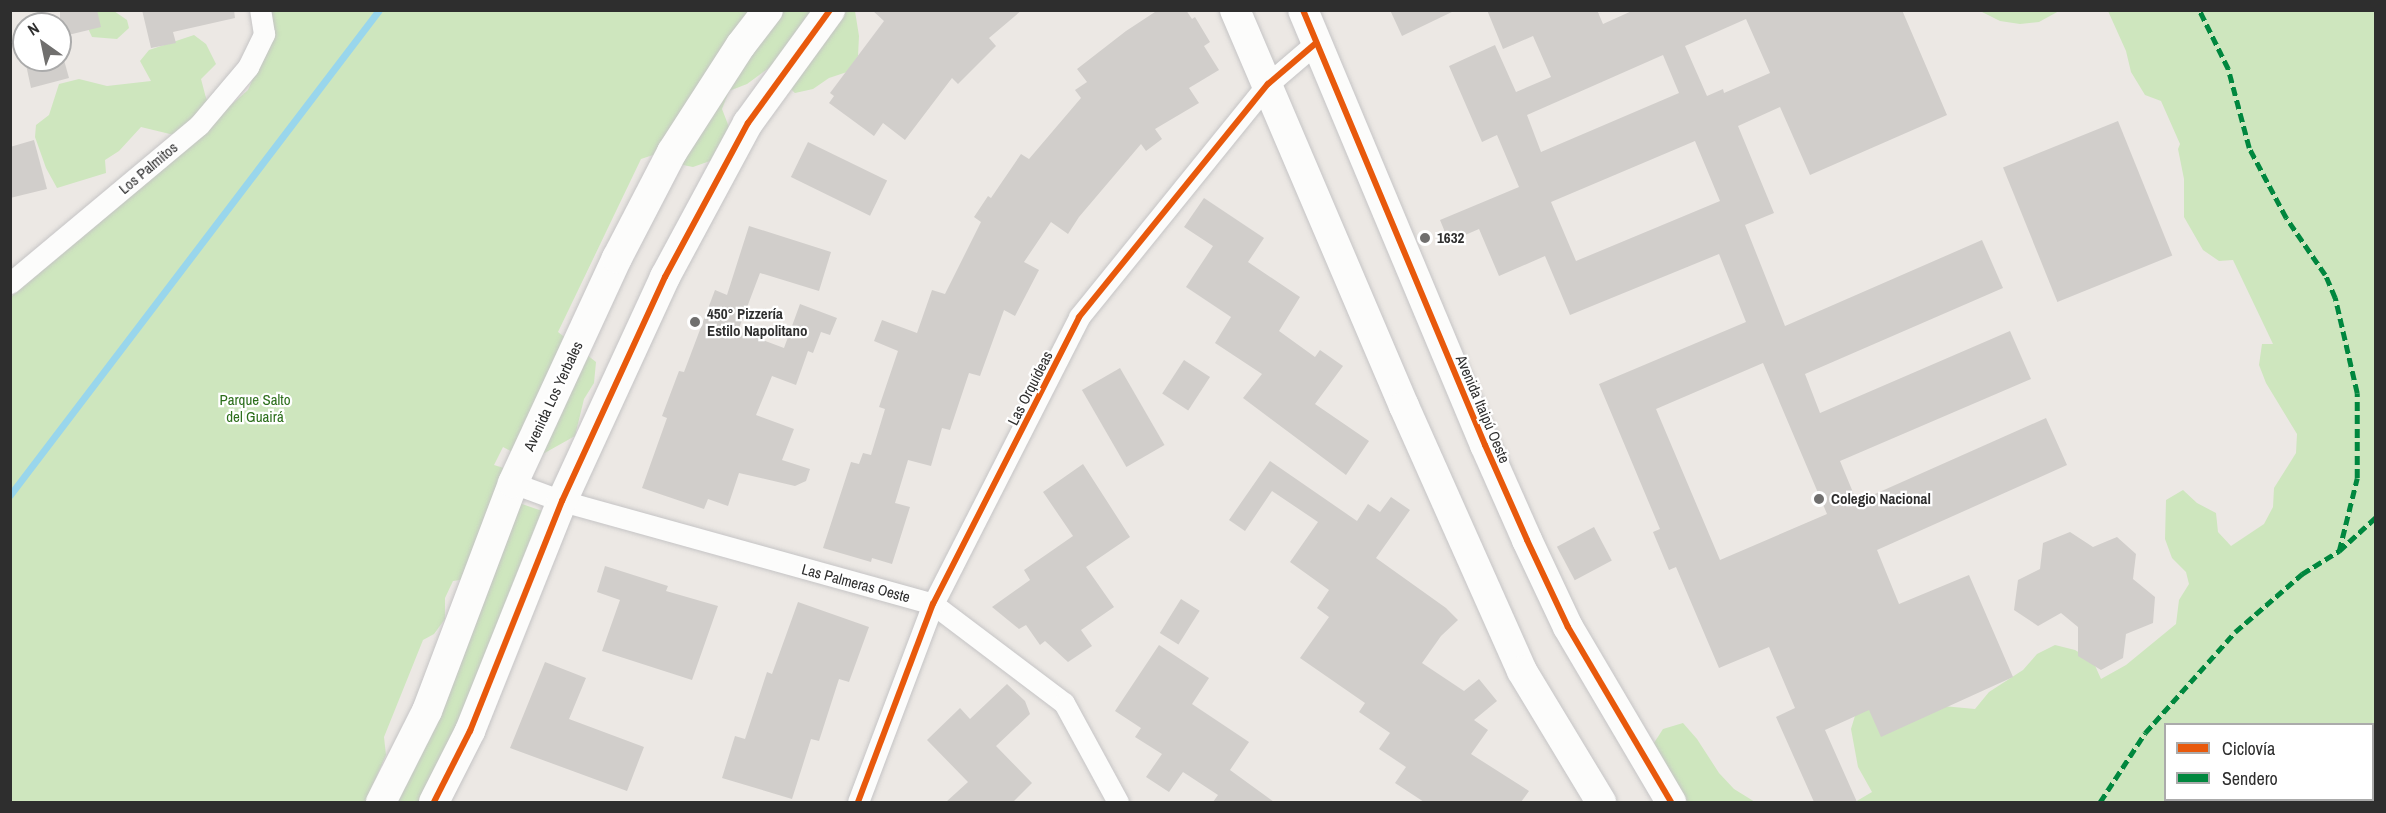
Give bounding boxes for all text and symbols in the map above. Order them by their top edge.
north arrow [12,12,72,72]
text: N [23,17,43,40]
street label: Los Palmitos [115,138,181,198]
place label: 1632 [1437,229,1464,247]
marker: 1632 [1418,231,1432,245]
place label: 450° Pizzería Estilo Napolitano [707,304,807,339]
marker: 450° Pizzería Estilo Napolitano [688,315,702,329]
street label: Avenida Los Yerbales [520,338,586,454]
street label: Las Orquídeas [1004,348,1056,428]
street label: Avenida Itaipú Oeste [1452,352,1514,466]
park label: Parque Salto del Guairá [219,390,291,425]
place label: Colegio Nacional [1831,490,1931,508]
marker: Colegio Nacional [1812,492,1826,506]
street label: Las Palmeras Oeste [800,560,912,606]
legend [2164,723,2374,801]
text: Ciclovía [2222,736,2275,761]
text: Sendero [2222,766,2278,791]

